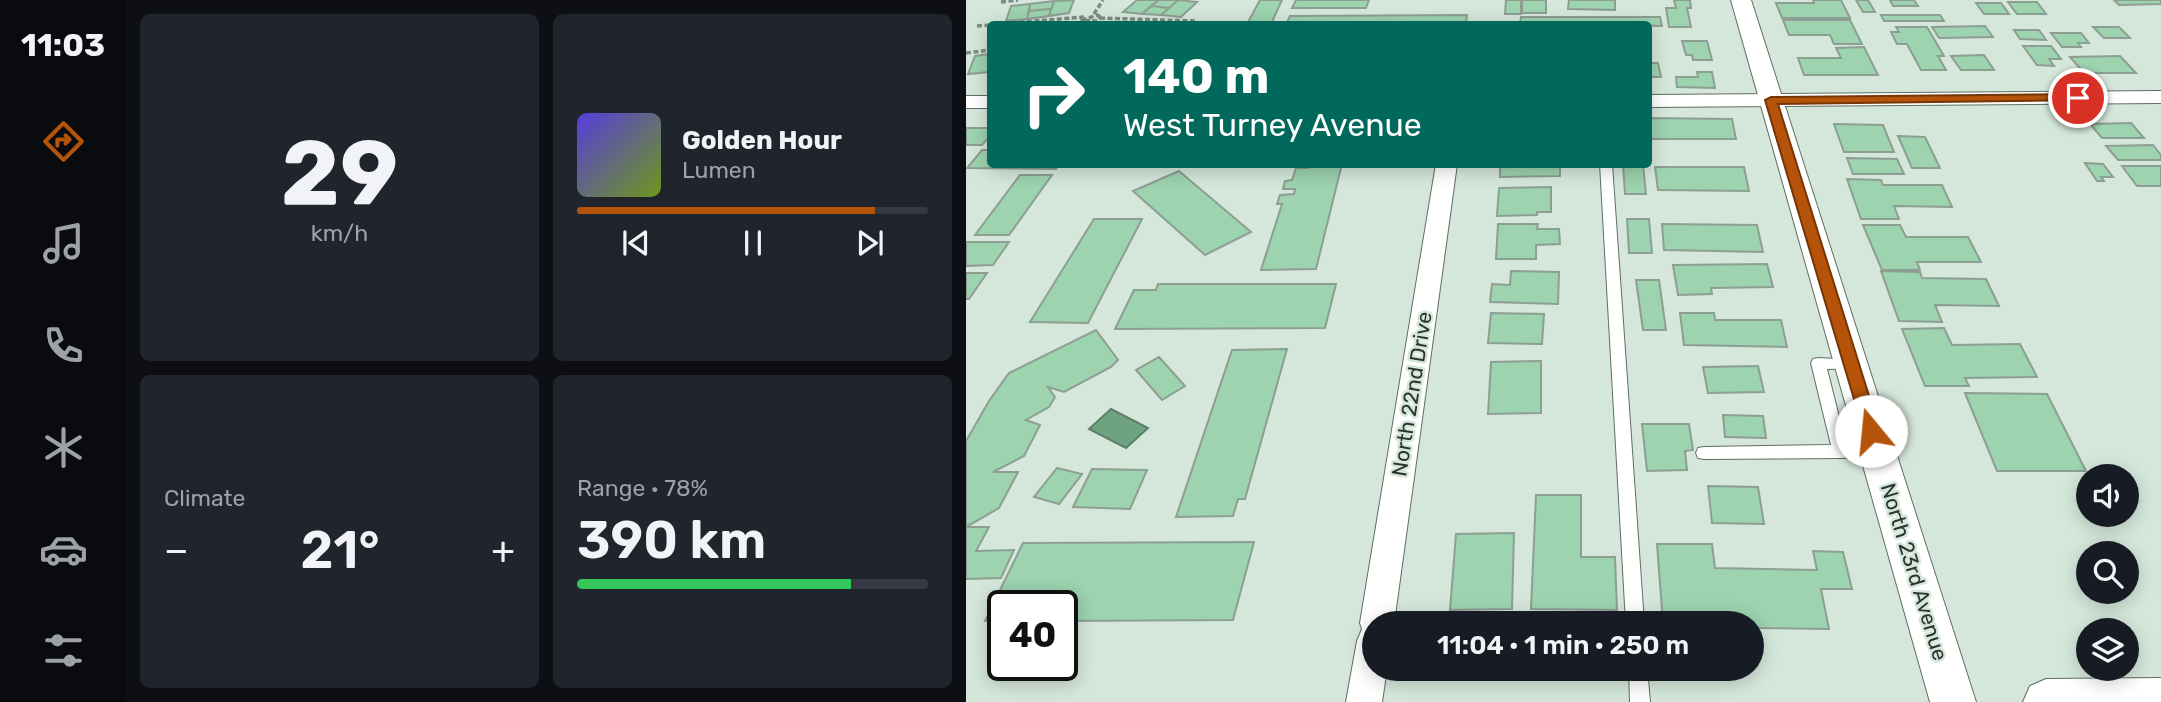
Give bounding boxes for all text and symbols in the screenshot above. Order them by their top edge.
text: 11:03 [21,26,105,64]
text: 140 m [1123,47,1269,105]
icon: right [1008,49,1099,140]
pin [2048,68,2108,128]
icon: arrive [2059,79,2097,117]
text: West Turney Avenue [1123,106,1422,144]
icon: directions [39,117,88,166]
text: 29 [281,119,398,227]
text: Golden Hour [682,125,842,156]
text: Lumen [682,156,756,184]
icon: music [39,219,88,268]
text: km/h [311,219,368,247]
icon: previous [617,224,655,262]
icon: pause [734,224,772,262]
icon: next [851,224,889,262]
street label: North 22nd Drive [1386,310,1437,478]
icon: phone [39,321,88,370]
position arrow [1834,394,1908,468]
icon: climate [39,423,88,472]
map controls [2076,464,2139,681]
button: sound [2076,464,2139,527]
text: Range · 78% [577,474,708,502]
street label: North 23rd Avenue [1876,480,1953,664]
text: Climate [164,484,245,512]
text: 390 km [577,509,766,571]
text: 21° [301,519,379,581]
icon: car [39,525,88,574]
text: − [164,527,189,573]
text: + [491,527,515,573]
button: search [2076,541,2139,604]
speed limit sign: 40 [987,590,1078,681]
button: layers [2076,618,2139,681]
icon: filters [39,626,88,675]
text: 11:04 · 1 min · 250 m [1437,630,1689,661]

